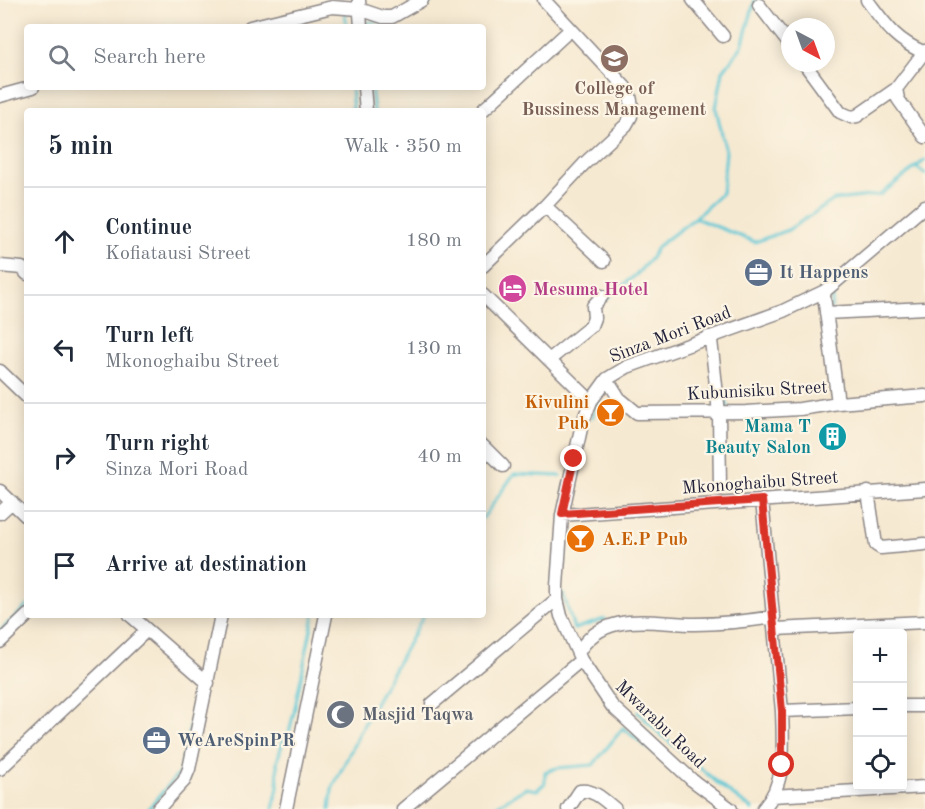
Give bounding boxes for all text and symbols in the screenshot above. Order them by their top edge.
north arrow [781,18,835,72]
search box [24,24,486,90]
icon: search [45,41,78,74]
school or university icon: College of Bussiness Management [598,43,630,75]
text: Search here [93,46,206,68]
place label: College of Bussiness Management [522,80,707,119]
text: 5 min [48,134,113,160]
text: Walk · 350 m [343,137,462,157]
text: Continue [105,217,192,239]
icon: ahead [48,225,81,258]
text: 180 m [406,231,462,251]
text: Kofiatausi Street [105,244,251,264]
office icon: It Happens [742,256,774,288]
place label: It Happens [779,264,869,282]
hotel icon: Mesuma Hotel [496,273,528,305]
place label: Mesuma Hotel [533,281,649,299]
street label: Sinza Mori Road [607,303,734,366]
text: Turn left [105,325,194,347]
icon: left [48,333,81,366]
text: 130 m [406,339,462,359]
text: Mkonoghaibu Street [105,352,279,372]
street label: Kubunisiku Street [686,378,828,404]
place label: Kivulini Pub [524,394,589,433]
bar icon: Kivulini Pub [594,396,626,428]
place label: Mama T Beauty Salon [705,418,811,457]
building icon: Mama T Beauty Salon [816,420,848,452]
text: Turn right [105,433,209,455]
icon: right [48,441,81,474]
route end [560,445,586,471]
text: 40 m [417,447,462,467]
text: Sinza Mori Road [105,460,248,480]
street label: Mkonoghaibu Street [681,469,839,497]
bar icon: A.E.P Pub [565,523,597,555]
place label: A.E.P Pub [602,531,688,549]
icon: arrive [48,549,81,582]
text: Arrive at destination [105,554,307,576]
map controls [853,629,907,791]
button: + [853,629,907,683]
street label: Mwarabu Road [612,677,709,772]
button: − [853,683,907,737]
mosque icon: Masjid Taqwa [325,698,357,730]
place label: Masjid Taqwa [362,706,474,724]
office icon: WeAreSpinPR [140,724,172,756]
place label: WeAreSpinPR [177,732,295,750]
button: locate [853,737,907,791]
route start [768,751,794,777]

